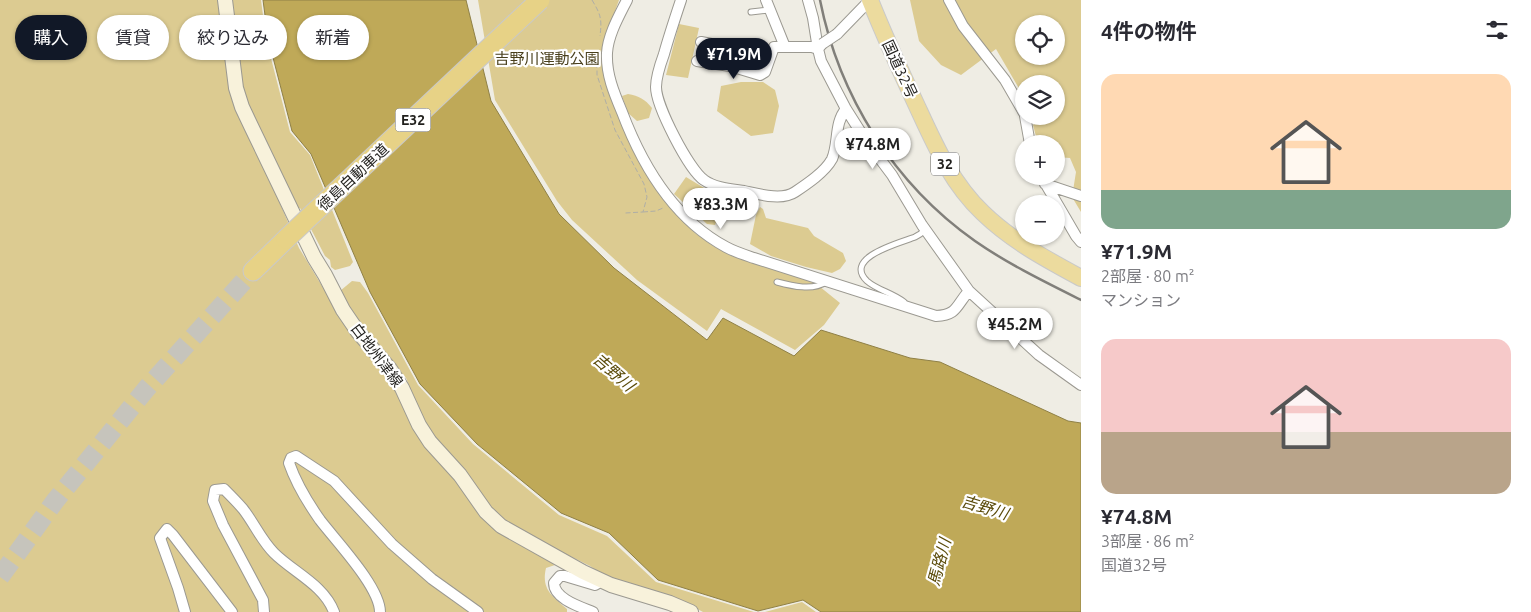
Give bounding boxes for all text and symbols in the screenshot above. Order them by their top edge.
chip: 購入 [15,15,87,60]
chip: 賃貸 [97,15,169,60]
chip: 絞り込み [179,15,287,60]
chip: 新着 [297,15,369,60]
map controls [1015,15,1065,245]
button: locate [1015,15,1065,65]
icon: filters [1483,16,1511,44]
text: 4件の物件 [1101,19,1197,43]
street label: 国道32号 [879,37,921,101]
pin: ¥71.9M [693,38,775,80]
text: ¥71.9M [707,45,761,63]
park label: 吉野川運動公園 [494,50,600,67]
button: layers [1015,75,1065,125]
icon: home [1261,107,1351,197]
road number: E32 [396,108,430,132]
pin: ¥74.8M [832,128,914,170]
text: ¥74.8M [846,135,900,153]
button: + [1015,135,1065,185]
street label: 徳島自動車道 [314,140,392,214]
road number: 32 [931,152,959,175]
pin: ¥83.3M [680,188,762,230]
text: ¥83.3M [694,195,748,213]
button: − [1015,195,1065,245]
text: ¥71.9M [1101,239,1172,263]
text: 2部屋 · 80 m² [1101,267,1195,285]
text: マンション [1101,291,1181,309]
pin: ¥45.2M [974,308,1056,350]
text: ¥45.2M [988,315,1042,333]
street label: 白地州津線 [348,320,406,390]
water label: 吉野川 [590,349,640,396]
icon: home [1261,372,1351,462]
water label: 吉野川 [959,491,1012,523]
text: ¥74.8M [1101,504,1172,528]
text: 3部屋 · 86 m² [1101,532,1195,550]
water label: 馬路川 [924,535,954,588]
text: 国道32号 [1101,556,1167,574]

